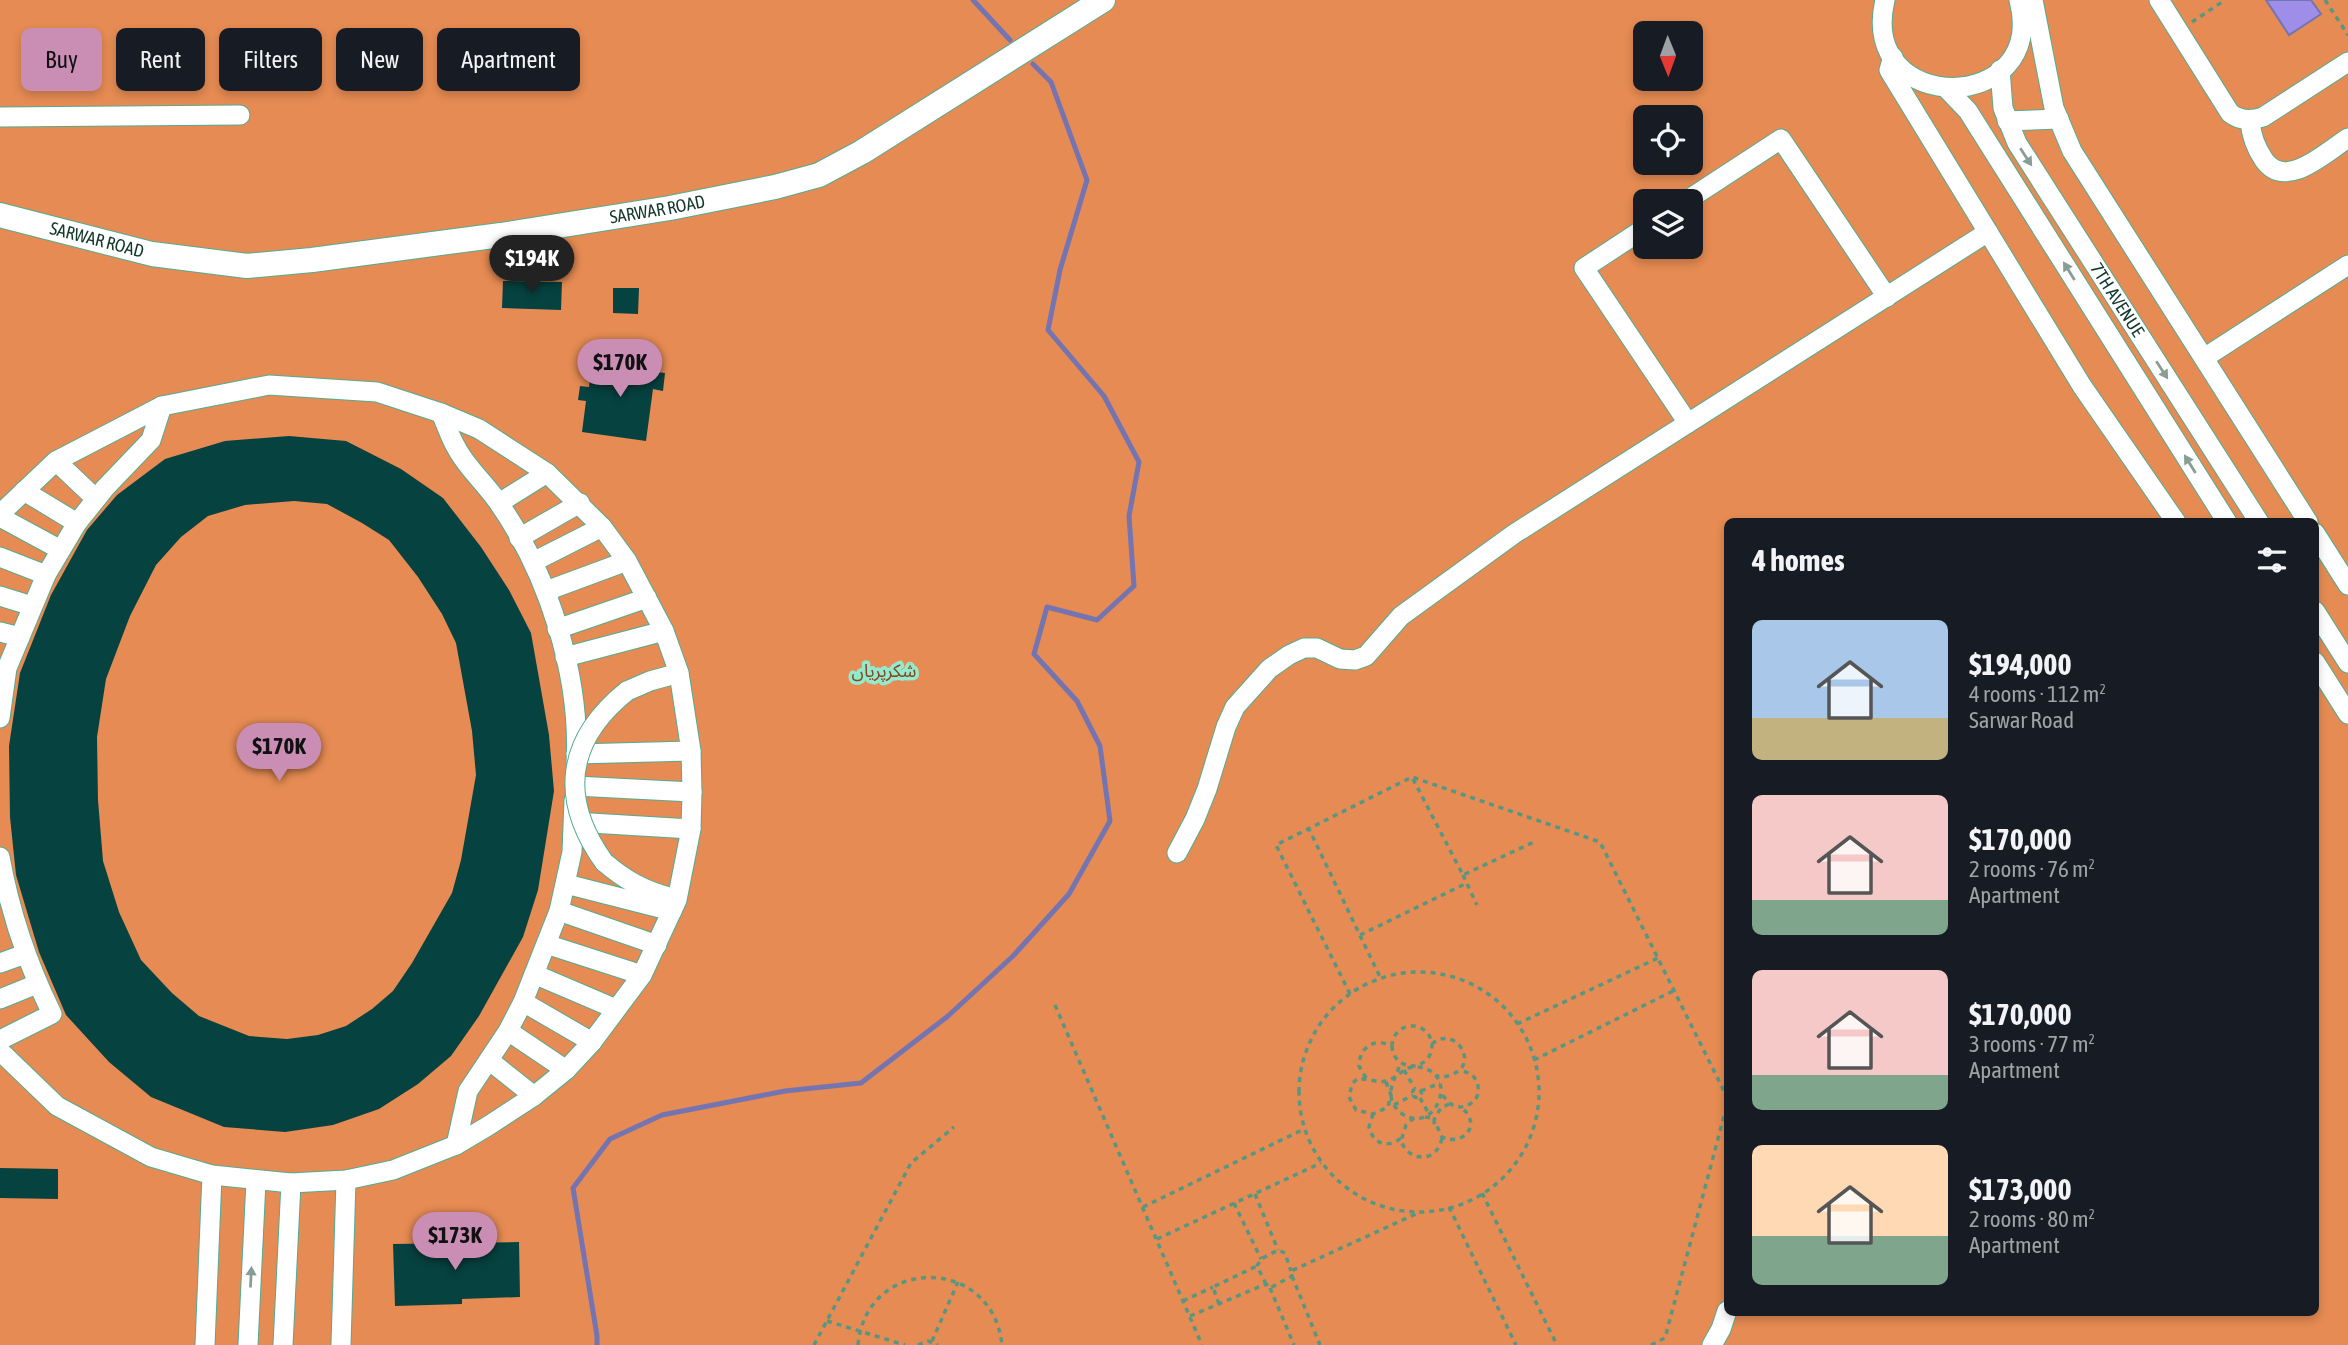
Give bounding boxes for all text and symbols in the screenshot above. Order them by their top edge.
north arrow [1633,21,1703,91]
map controls [1633,21,1703,259]
chip: Buy [21,28,102,91]
chip: Rent [116,28,205,91]
chip: Filters [219,28,322,91]
chip: New [336,28,423,91]
chip: Apartment [437,28,580,91]
button: locate [1633,105,1703,175]
one-way arrow [2020,148,2033,167]
button: layers [1633,189,1703,259]
street label: SARWAR ROAD [608,190,707,227]
street label: SARWAR ROAD [48,217,146,262]
pin: $194K [483,236,581,295]
text: $194K [505,245,559,271]
street label: 7TH AVENUE [2086,259,2149,341]
one-way arrow [2063,262,2076,281]
pin: $170K [571,340,669,399]
text: $170K [593,349,647,375]
one-way arrow [2156,360,2169,379]
one-way arrow [2184,454,2197,473]
icon: filters [2253,541,2291,579]
text: 4 homes [1752,543,1845,577]
text: $194,000 [1969,647,2072,681]
icon: home [1808,648,1892,732]
park label: شکرپریاں [852,660,916,682]
text: 4 rooms · 112 m² [1969,681,2106,707]
text: Sarwar Road [1969,707,2074,733]
pin: $170K [230,724,328,783]
text: $170K [252,733,306,759]
text: $170,000 [1969,822,2072,856]
icon: home [1808,823,1892,907]
text: 2 rooms · 76 m² [1969,856,2095,882]
text: Apartment [1969,882,2060,908]
text: $170,000 [1969,997,2072,1031]
icon: home [1808,998,1892,1082]
text: 3 rooms · 77 m² [1969,1031,2095,1057]
text: Apartment [1969,1057,2060,1083]
text: $173,000 [1969,1172,2072,1206]
icon: home [1808,1173,1892,1257]
text: 2 rooms · 80 m² [1969,1206,2095,1232]
pin: $173K [406,1212,504,1272]
text: $173K [428,1222,482,1248]
text: Apartment [1969,1232,2060,1258]
one-way arrow [246,1266,257,1288]

